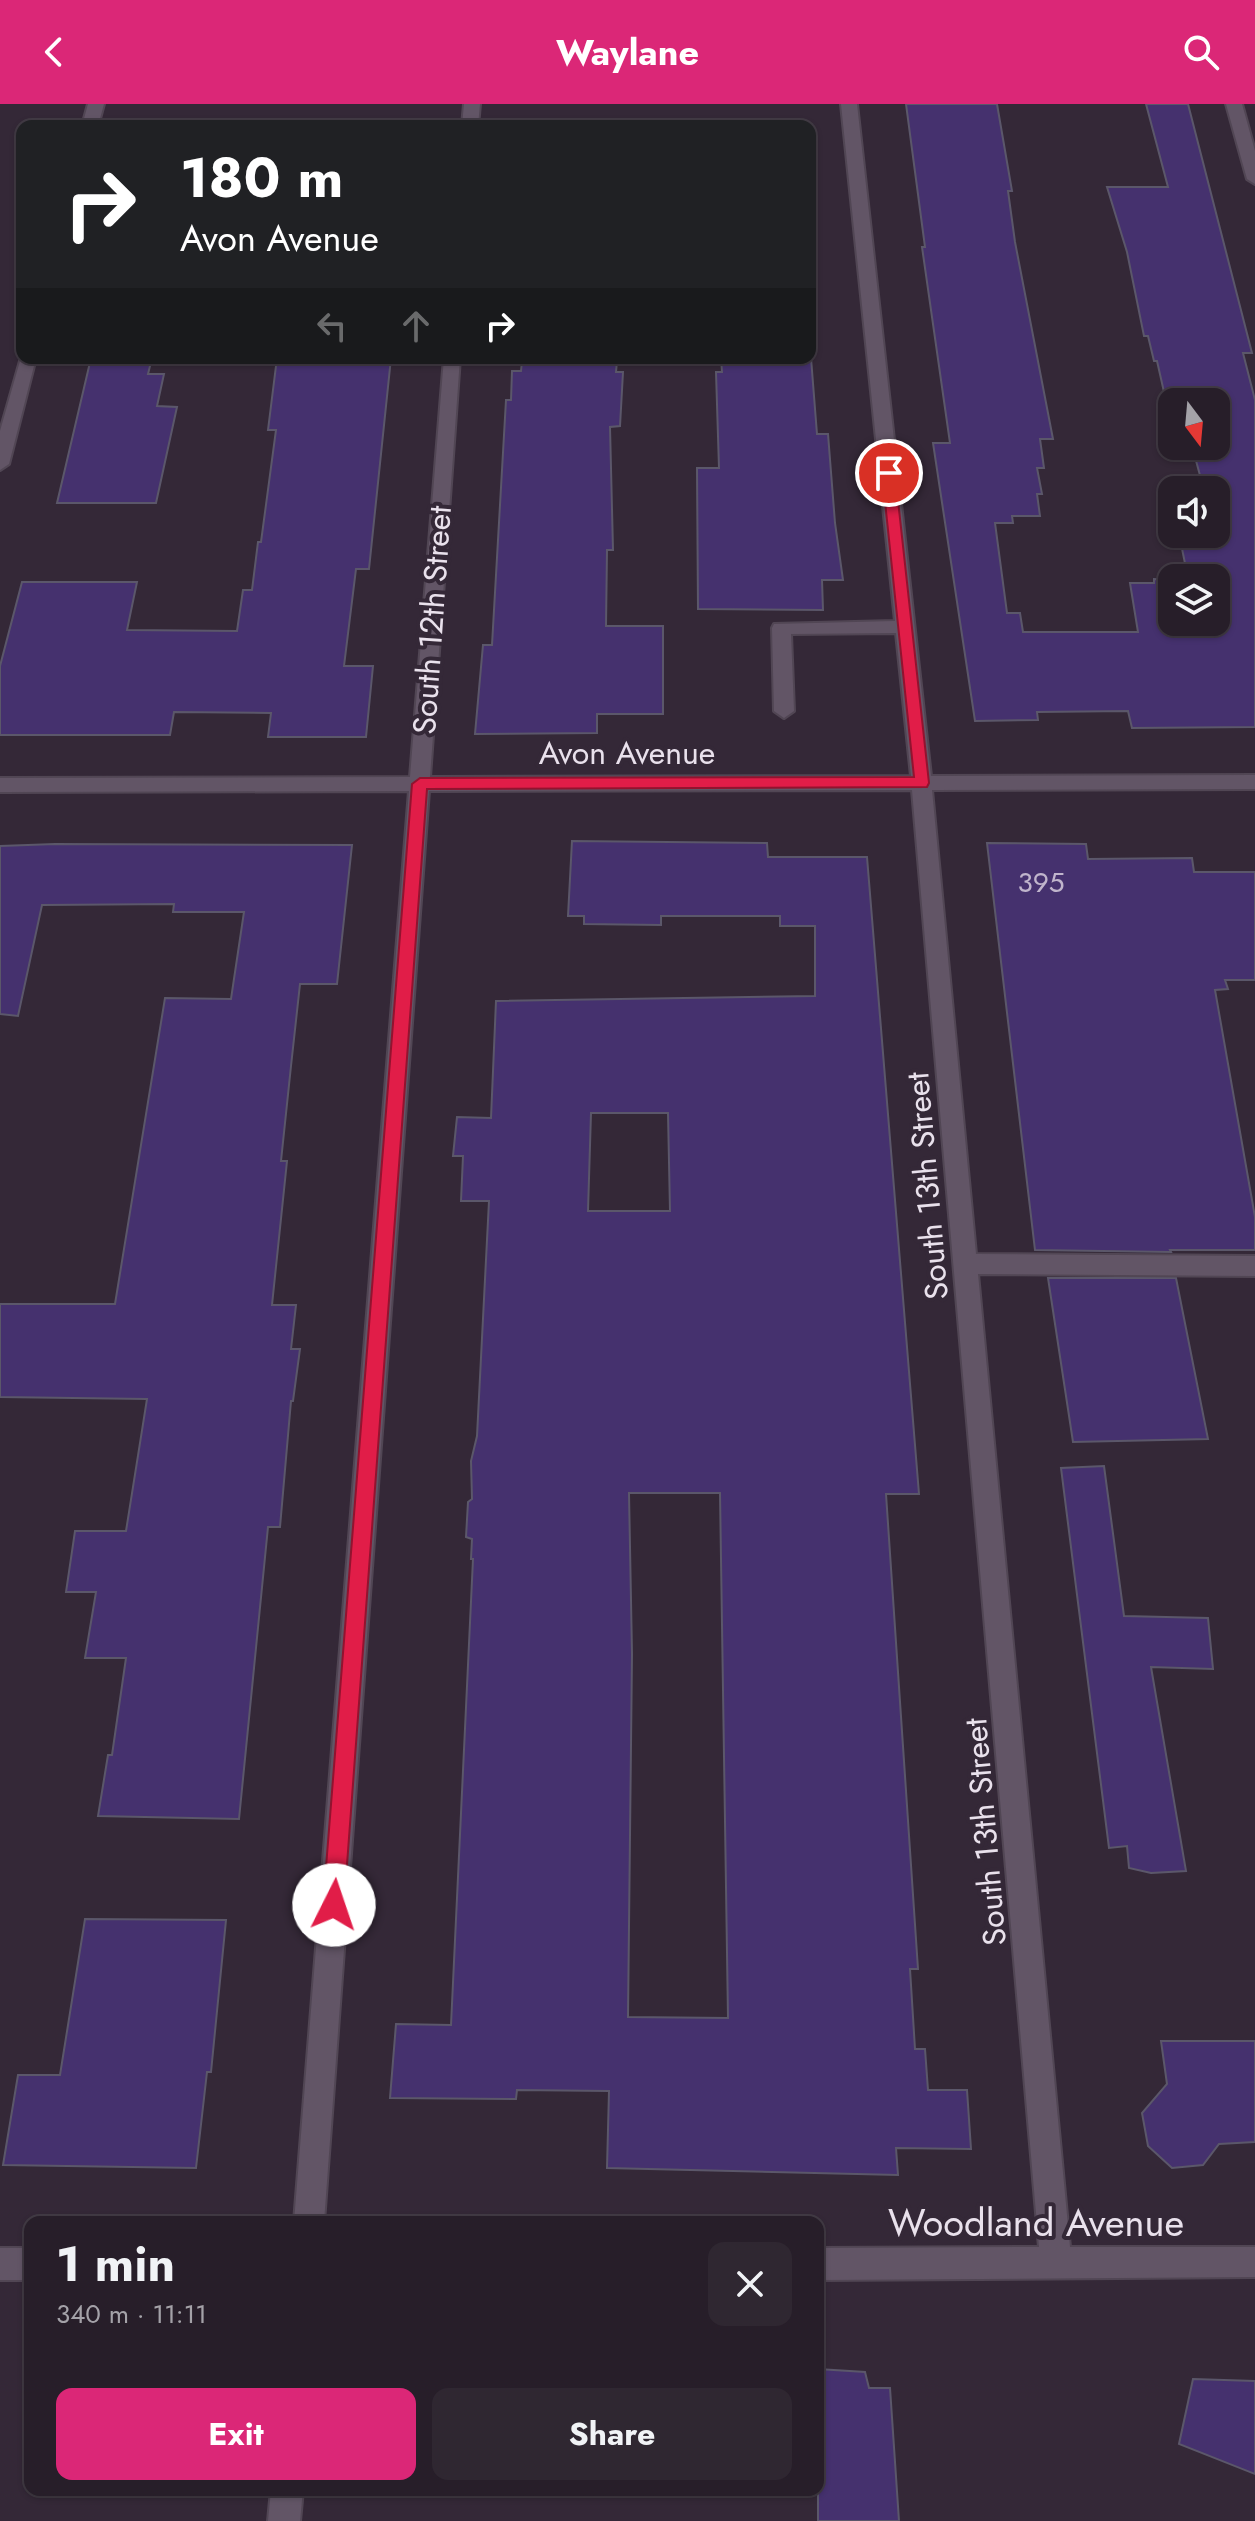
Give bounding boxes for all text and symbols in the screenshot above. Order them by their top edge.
text: Waylane [556,26,699,78]
icon: back [32,30,76,74]
icon: search [1179,30,1223,74]
text: 180 m [180,137,343,218]
icon: right [48,152,152,256]
text: Avon Avenue [180,212,379,264]
icon: left [310,304,354,348]
icon: ahead [394,304,438,348]
icon: right [478,304,522,348]
north arrow [1158,388,1230,460]
map controls [1158,388,1230,636]
pin [855,439,923,507]
icon: arrive [867,451,911,495]
button: sound [1158,476,1230,548]
street label: South 12th Street [401,504,463,736]
button: layers [1158,564,1230,636]
street label: Avon Avenue [539,730,715,776]
house number: 395 [1017,862,1065,903]
street label: South 13th Street [894,1070,960,1302]
street label: South 13th Street [952,1716,1018,1948]
position arrow [292,1863,376,1947]
street label: Woodland Avenue [888,2195,1184,2250]
text: 1 min [56,2230,175,2299]
button: close [708,2242,792,2326]
text: 340 m · 11:11 [56,2295,207,2333]
button: Exit [56,2388,416,2480]
button: Share [432,2388,792,2480]

